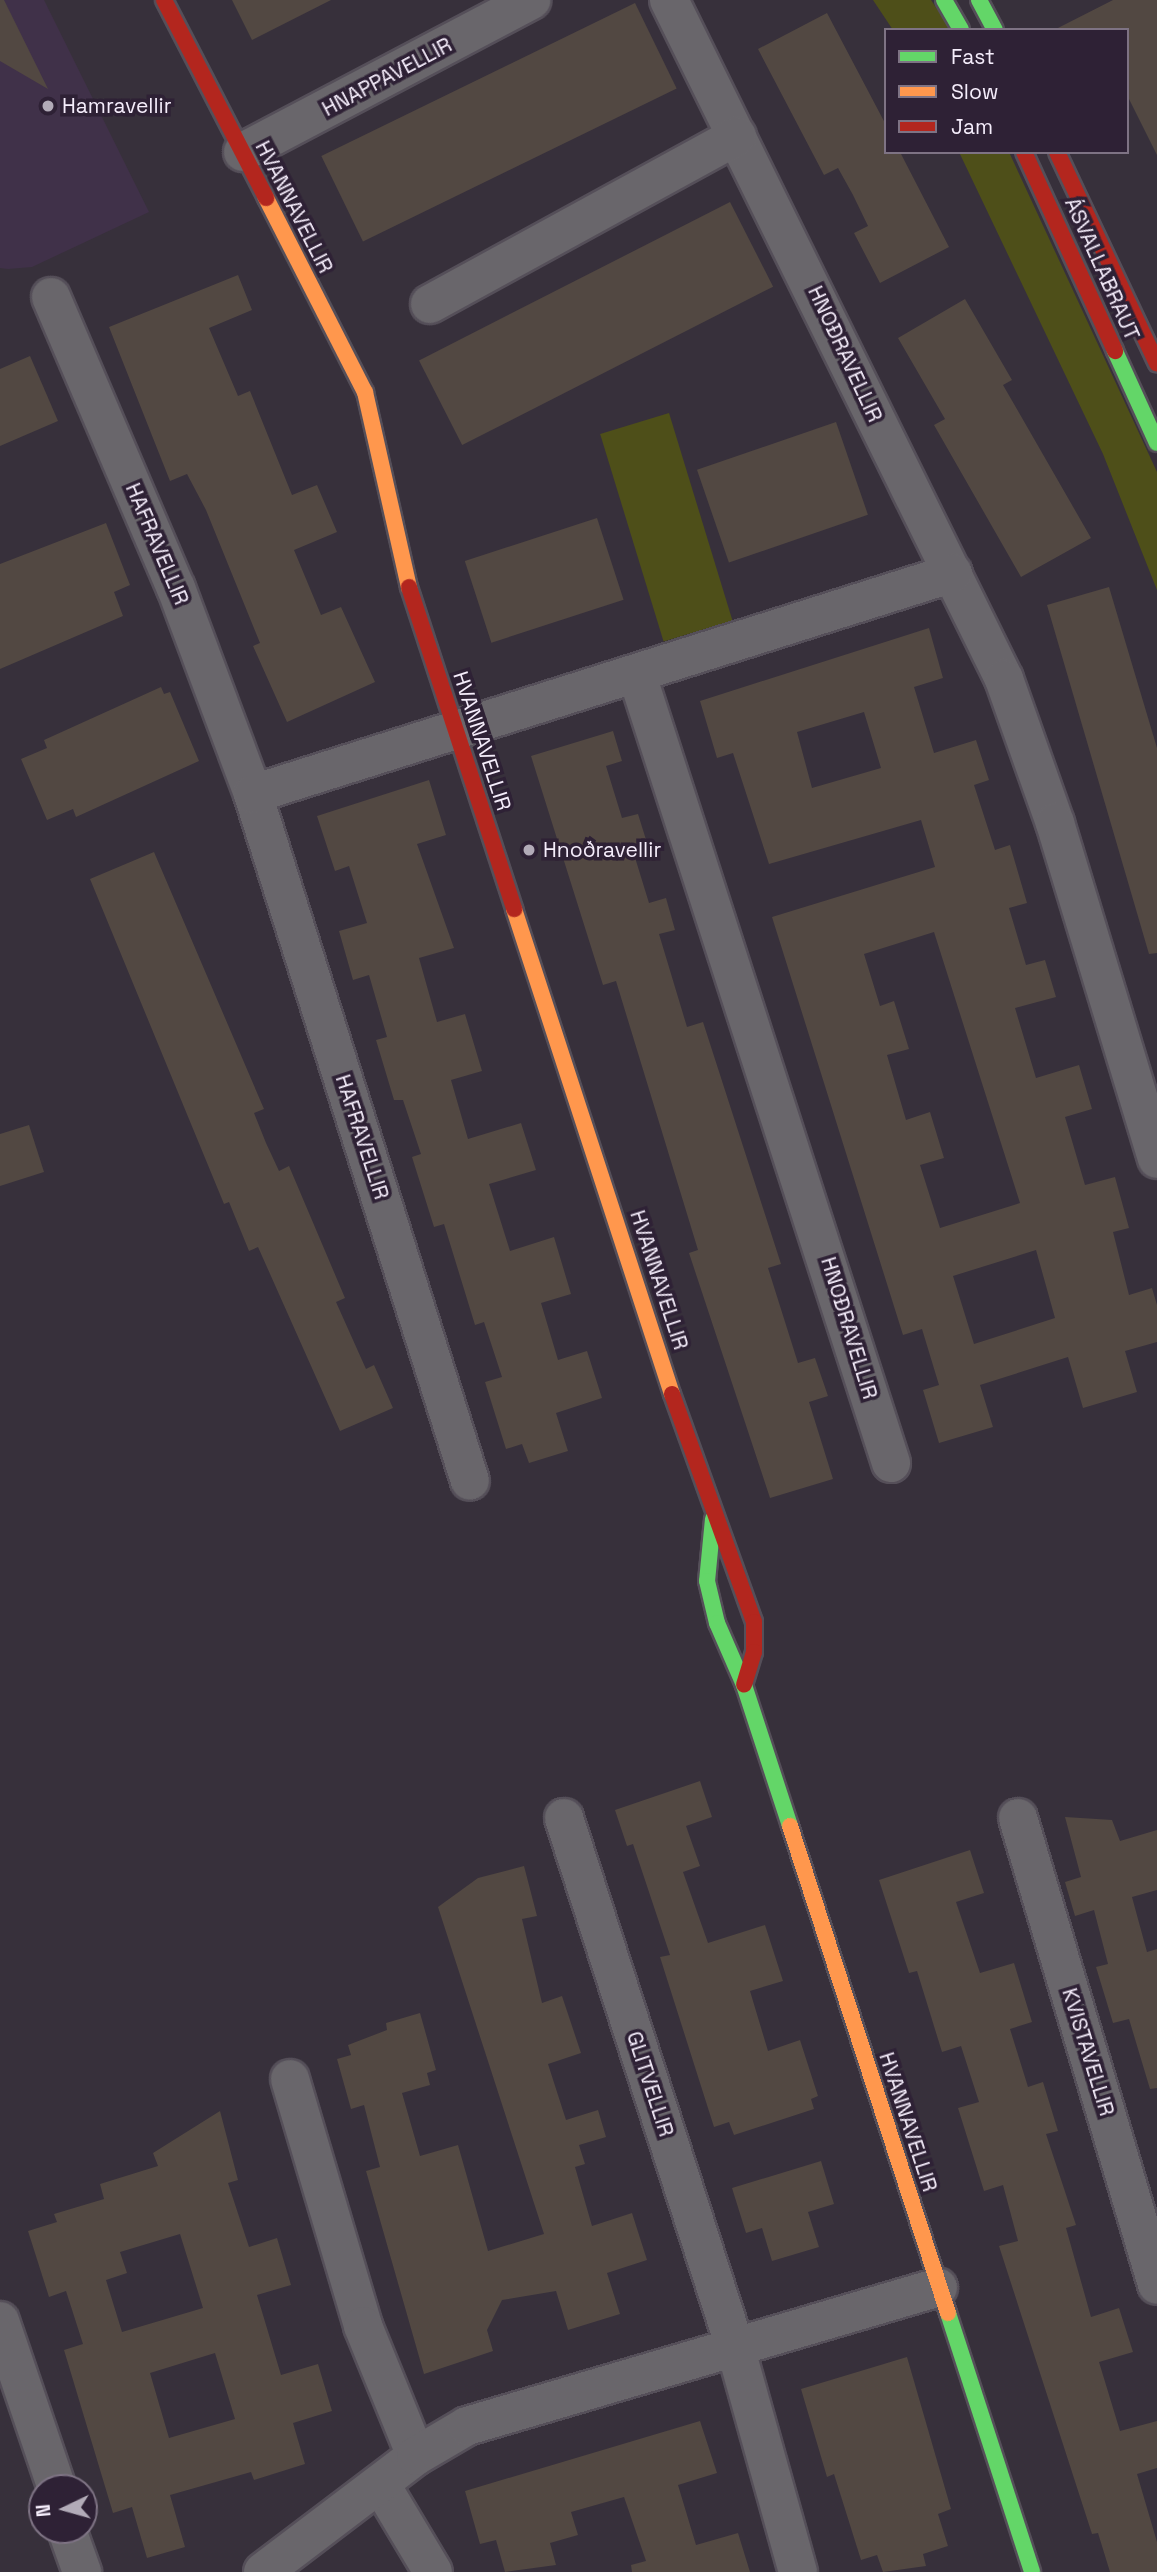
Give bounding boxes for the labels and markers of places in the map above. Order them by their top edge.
place label: Hamravellir [62,93,172,119]
marker: Hamravellir [40,98,56,114]
place label: Hnoðravellir [543,837,661,863]
marker: Hnoðravellir [521,842,537,858]

